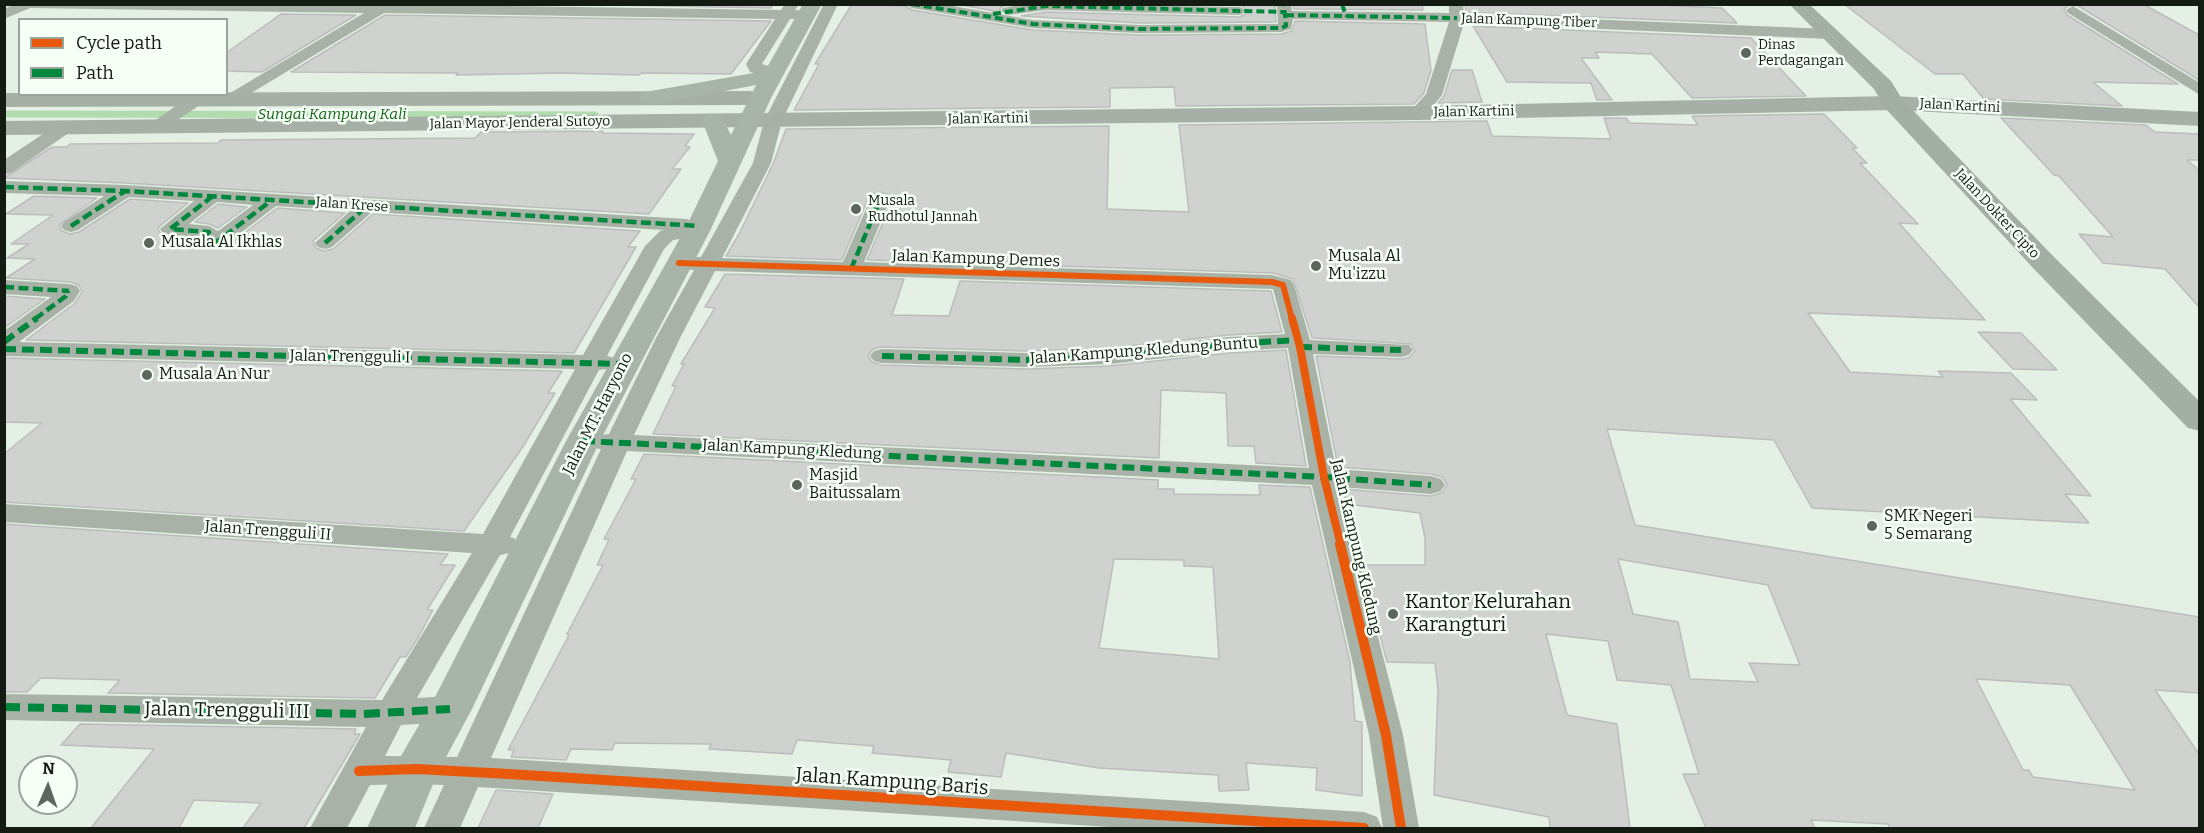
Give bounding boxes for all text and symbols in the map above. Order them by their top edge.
street label: Jalan Kampung Tiber [1461,10,1597,32]
legend [18,18,228,96]
text: Cycle path [76,32,162,54]
place label: Dinas Perdagangan [1758,37,1844,70]
marker: Dinas Perdagangan [1739,46,1753,60]
text: Path [76,62,114,84]
street label: Jalan Kartini [1919,96,2001,116]
street label: Jalan Kartini [1434,103,1514,121]
water label: Sungai Kampung Kali [258,106,406,124]
street label: Jalan Kartini [948,110,1028,128]
street label: Jalan Mayor Jenderal Sutoyo [430,113,610,133]
street label: Jalan Dokter Cipto [1951,166,2043,262]
place label: Musala Rudhotul Jannah [868,193,977,226]
street label: Jalan Krese [315,194,389,216]
marker: Musala Rudhotul Jannah [849,202,863,216]
place label: Musala Al Ikhlas [161,233,282,253]
marker: Musala Al Ikhlas [142,236,156,250]
street label: Jalan Kampung Demes [892,246,1060,272]
place label: Musala Al Mu'izzu [1328,247,1401,285]
marker: Musala Al Mu'izzu [1309,259,1323,273]
street label: Jalan Kampung Kledung Buntu [1029,333,1259,369]
street label: Jalan Trengguli I [289,346,411,368]
street label: Jalan MT. Haryono [559,350,637,478]
place label: Musala An Nur [159,365,270,385]
marker: Musala An Nur [140,368,154,382]
street label: Jalan Kampung Kledung [702,436,882,464]
street label: Jalan Kampung Kledung [1326,457,1386,637]
place label: Masjid Baitussalam [809,466,901,504]
marker: Masjid Baitussalam [790,478,804,492]
place label: SMK Negeri 5 Semarang [1884,507,1972,545]
street label: Jalan Trengguli II [204,517,332,545]
marker: SMK Negeri 5 Semarang [1865,519,1879,533]
place label: Kantor Kelurahan Karangturi [1405,590,1571,637]
marker: Kantor Kelurahan Karangturi [1386,607,1400,621]
street label: Jalan Trengguli III [144,698,310,724]
north arrow [18,755,78,815]
text: N [42,759,55,778]
street label: Jalan Kampung Baris [795,763,989,801]

